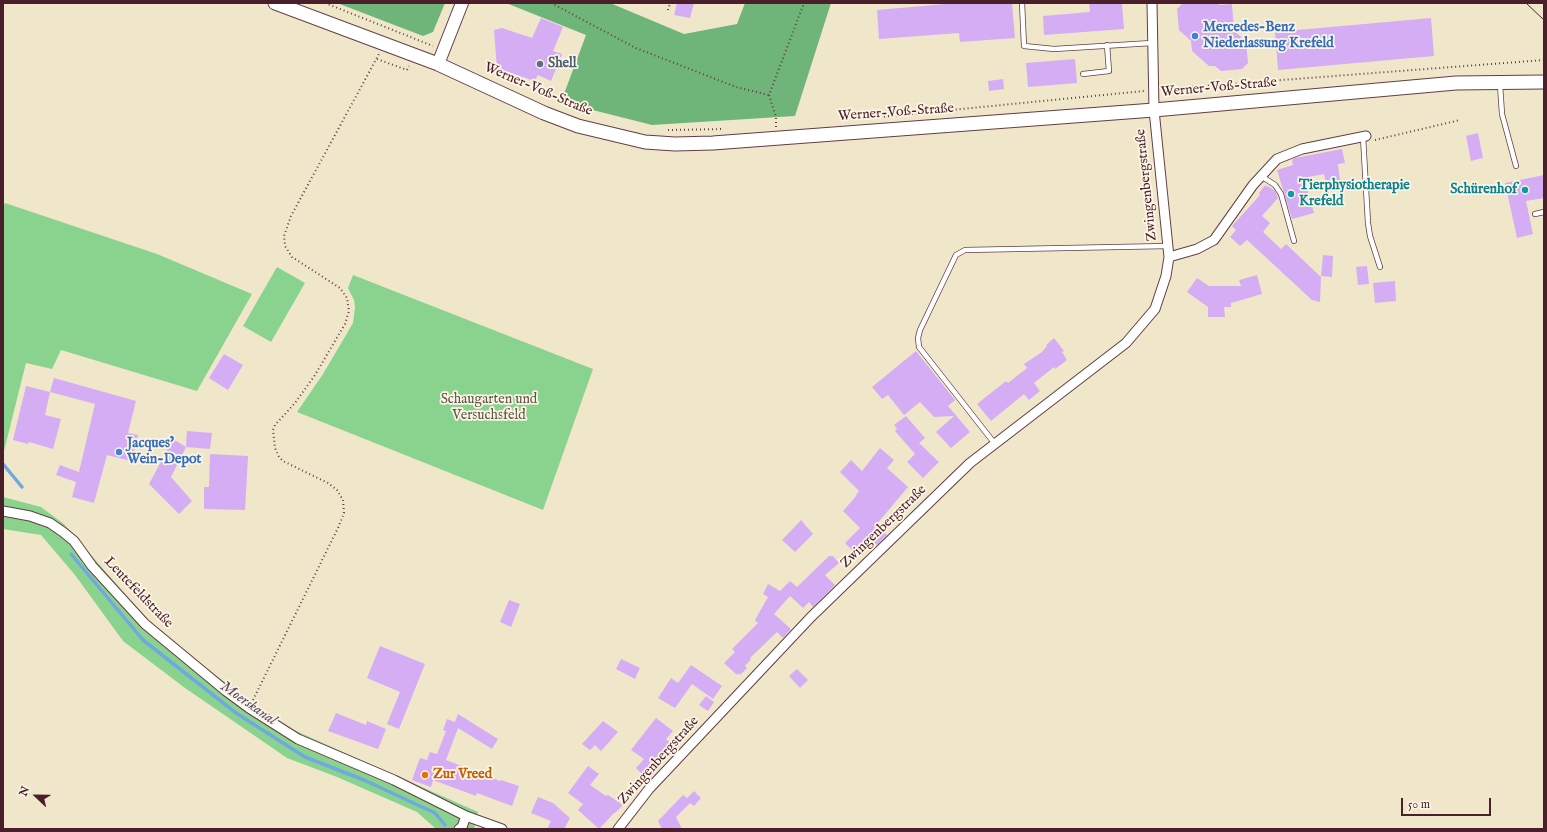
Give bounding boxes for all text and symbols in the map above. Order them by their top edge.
place label: Mercedes-Benz Niederlassung Krefeld [1203,20,1334,52]
marker: Mercedes-Benz Niederlassung Krefeld [1190,31,1200,41]
place label: Shell [548,56,577,72]
marker: Shell [535,59,545,69]
street label: Werner-Voß-Straße [481,60,595,120]
street label: Werner-Voß-Straße [1160,75,1278,101]
street label: Werner-Voß-Straße [837,101,955,125]
street label: Zwingenbergstraße [1133,128,1161,242]
place label: Tierphysiotherapie Krefeld [1299,178,1410,210]
place label: Schürenhof [1450,182,1517,198]
marker: Schürenhof [1520,185,1530,195]
marker: Tierphysiotherapie Krefeld [1286,189,1296,199]
park label: Schaugarten und Versuchsfeld [441,392,537,424]
place label: Jacques’ Wein-Depot [127,436,201,468]
marker: Jacques’ Wein-Depot [114,447,124,457]
street label: Zwingenbergstraße [838,482,930,572]
street label: Leutefeldstraße [100,554,176,632]
water label: Moerskanal [216,678,280,730]
street label: Zwingenbergstraße [615,714,703,808]
place label: Zur Vreed [433,767,492,783]
marker: Zur Vreed [420,770,430,780]
north arrow [16,776,56,816]
text: N [17,784,33,799]
scale bar [1403,790,1493,816]
text: 50 m [1408,797,1430,812]

